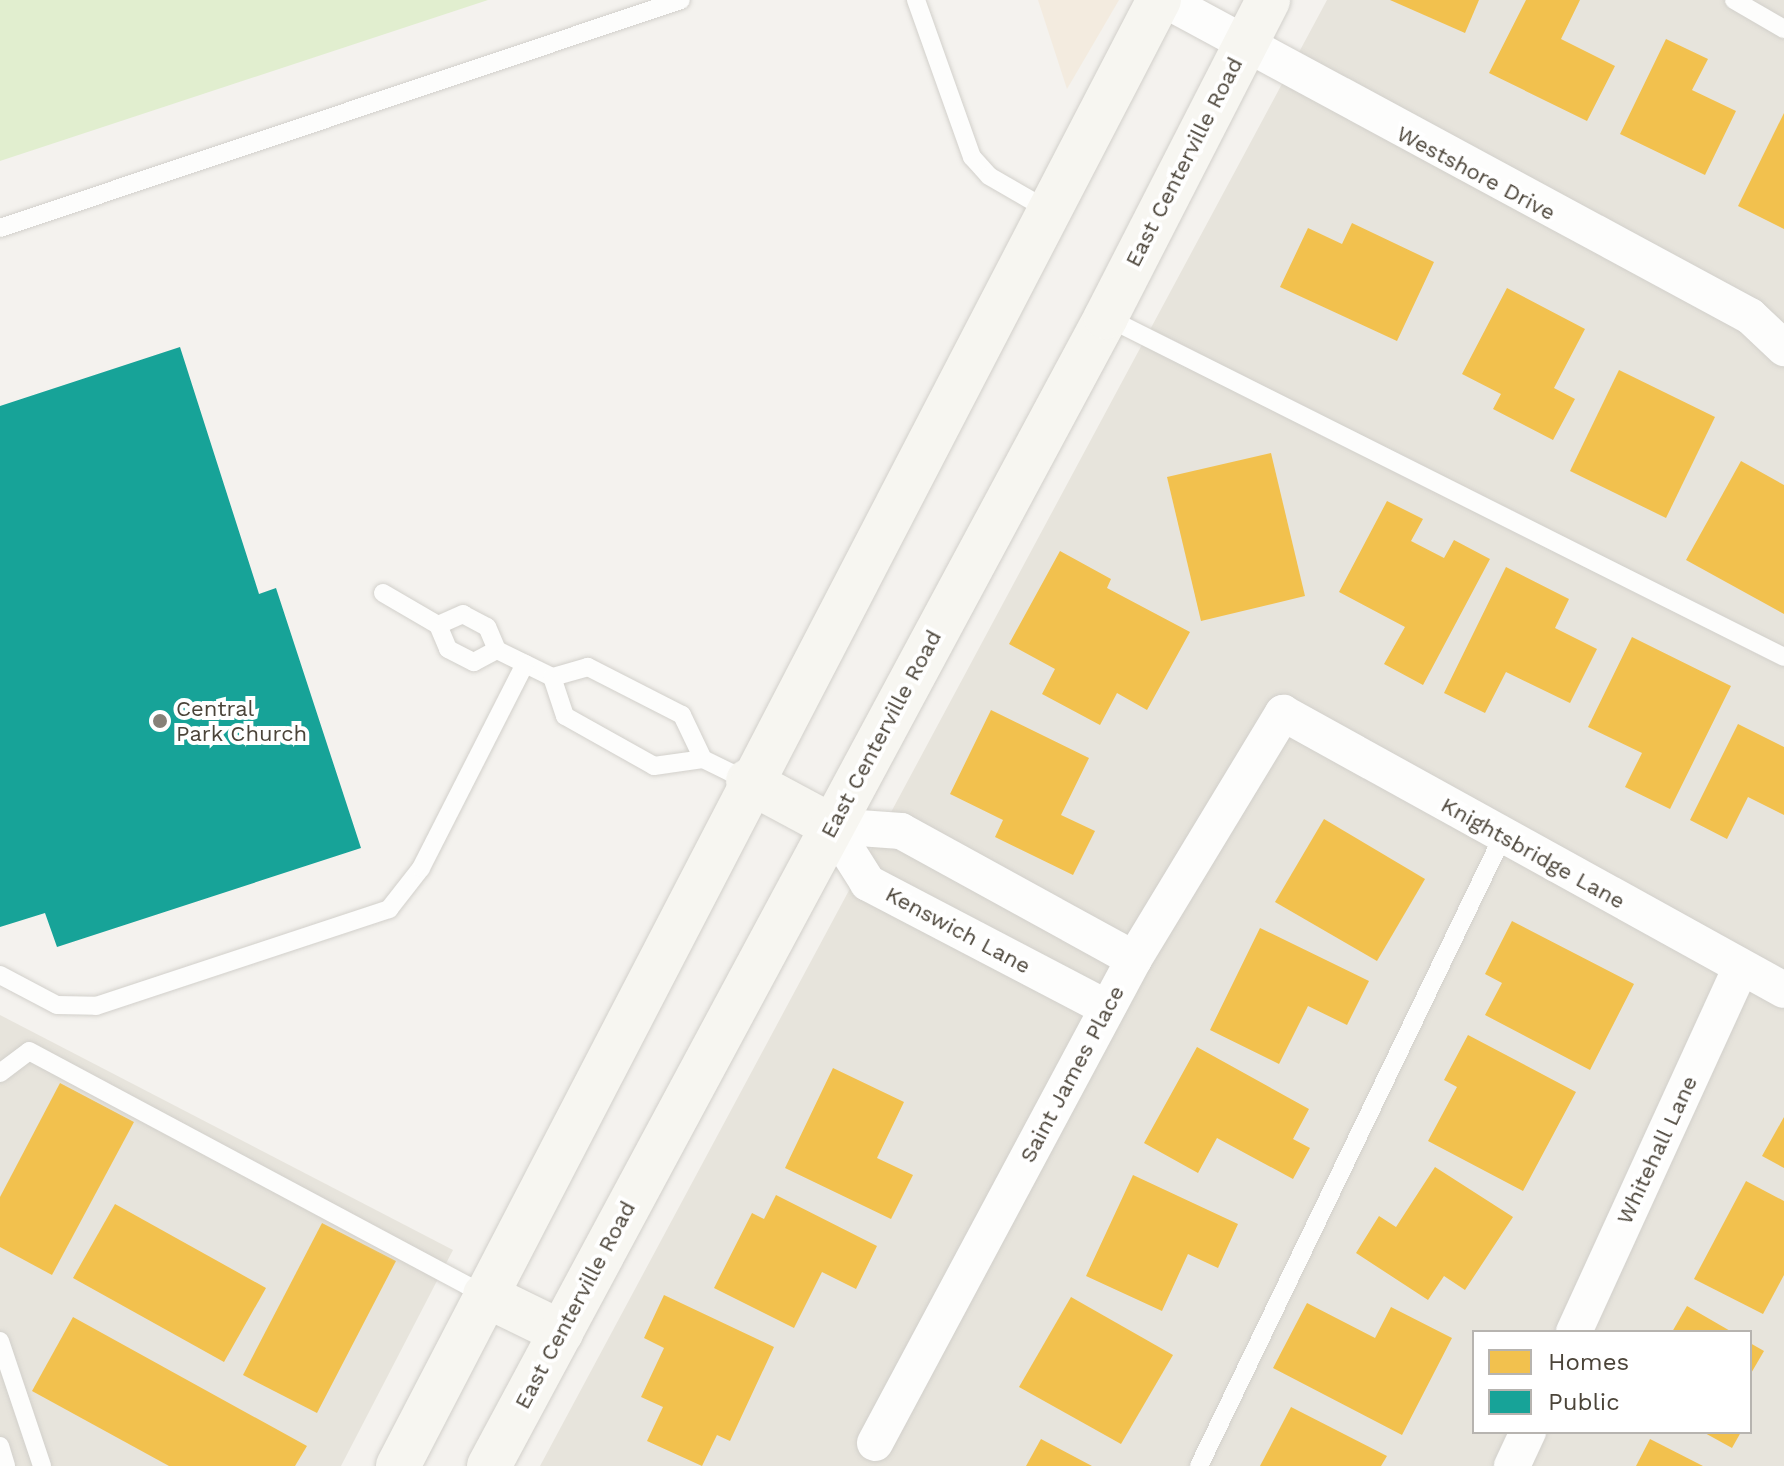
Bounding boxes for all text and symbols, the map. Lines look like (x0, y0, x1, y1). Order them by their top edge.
street label: East Centerville Road (1120, 53, 1248, 271)
street label: Westshore Drive (1392, 120, 1560, 226)
street label: East Centerville Road (815, 626, 947, 842)
place label: Central Park Church (176, 695, 308, 746)
marker: Central Park Church (151, 712, 169, 730)
street label: Knightsbridge Lane (1436, 791, 1630, 915)
street label: Kenswich Lane (881, 881, 1035, 979)
street label: Saint James Place (1014, 981, 1130, 1167)
street label: Whitehall Lane (1611, 1071, 1703, 1229)
street label: East Centerville Road (509, 1197, 641, 1413)
legend (1472, 1330, 1752, 1434)
text: Homes (1548, 1348, 1629, 1376)
text: Public (1548, 1388, 1620, 1416)

